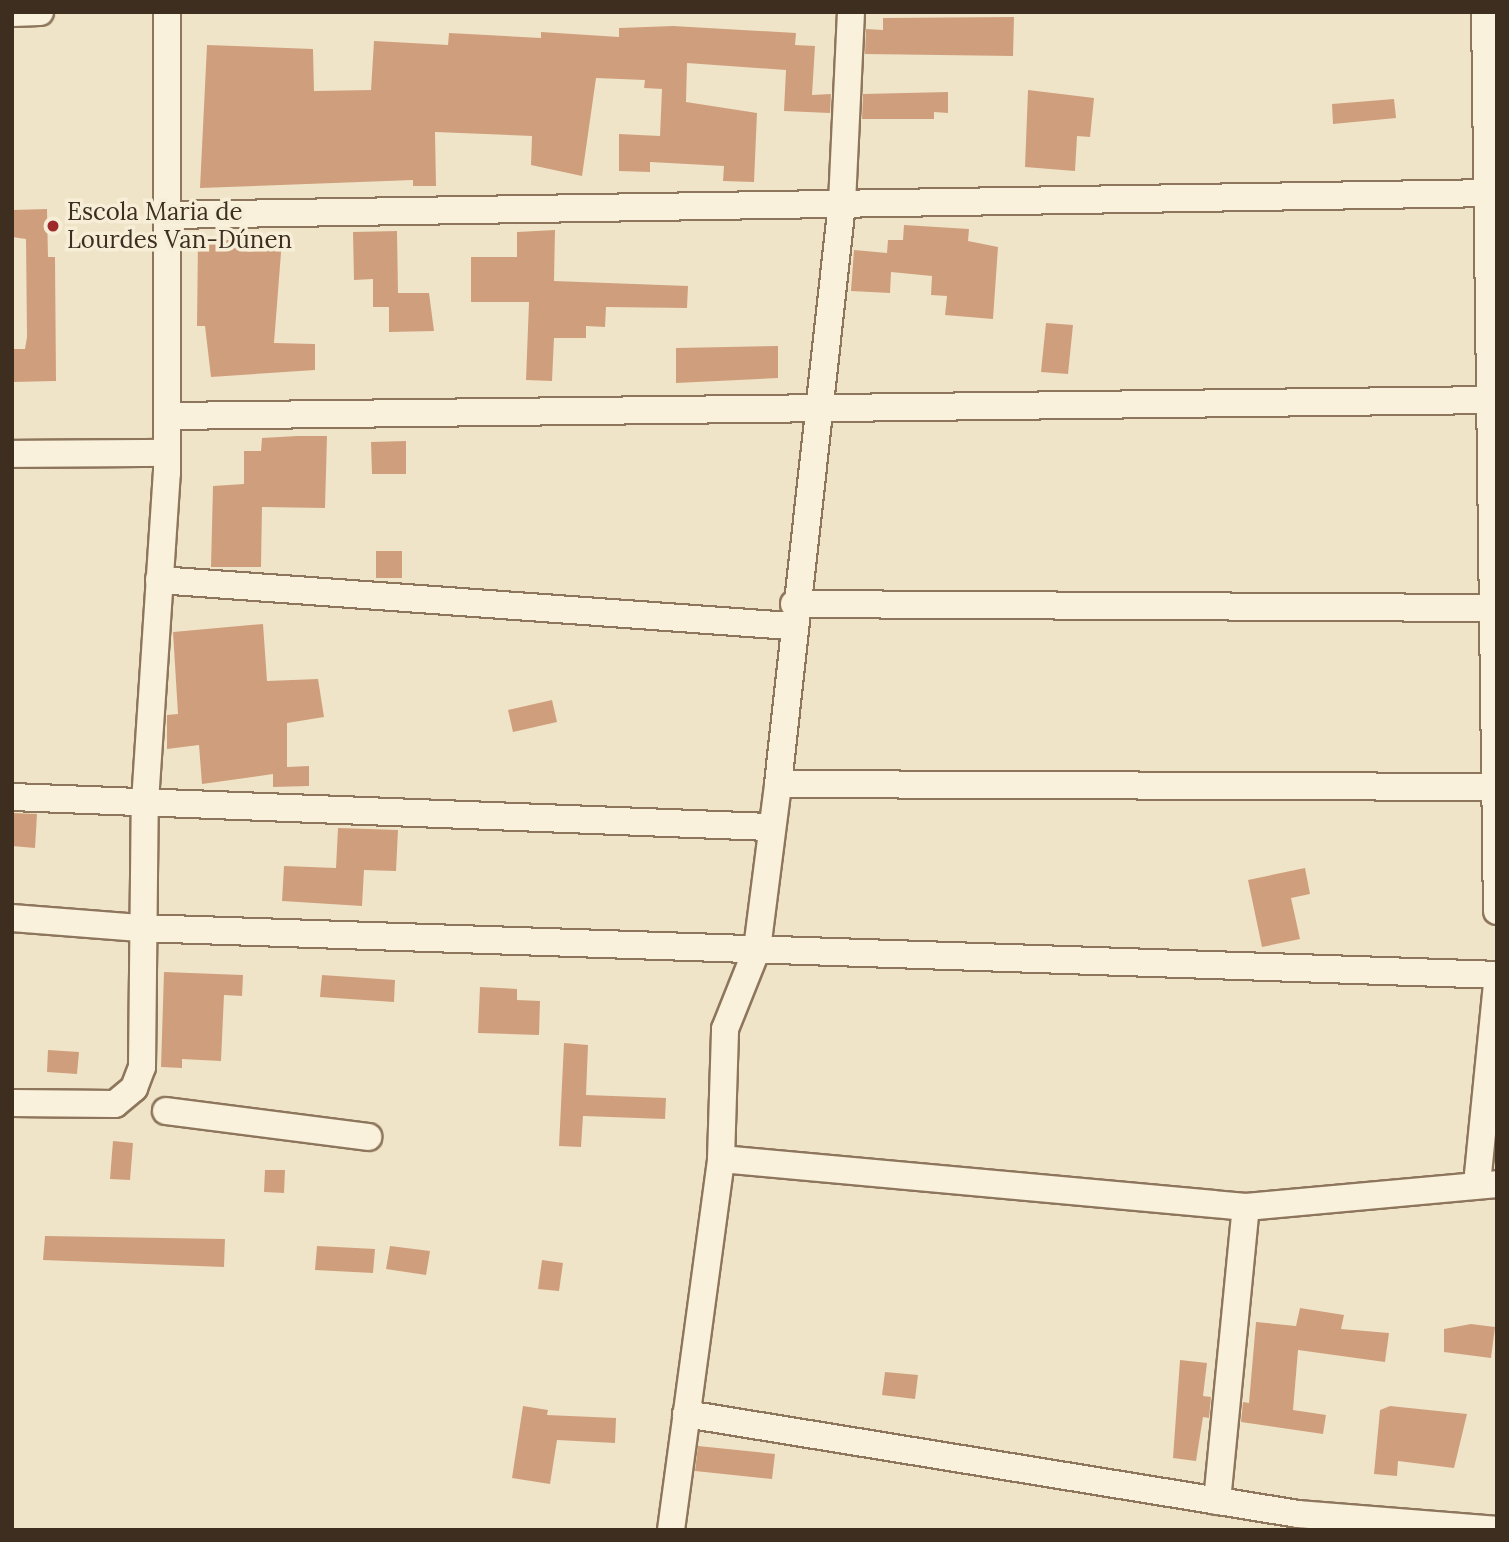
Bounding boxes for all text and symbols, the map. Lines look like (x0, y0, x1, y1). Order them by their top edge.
place label: Escola Maria de Lourdes Van-Dúnen (67, 198, 292, 254)
marker: Escola Maria de Lourdes Van-Dúnen (45, 218, 61, 234)

